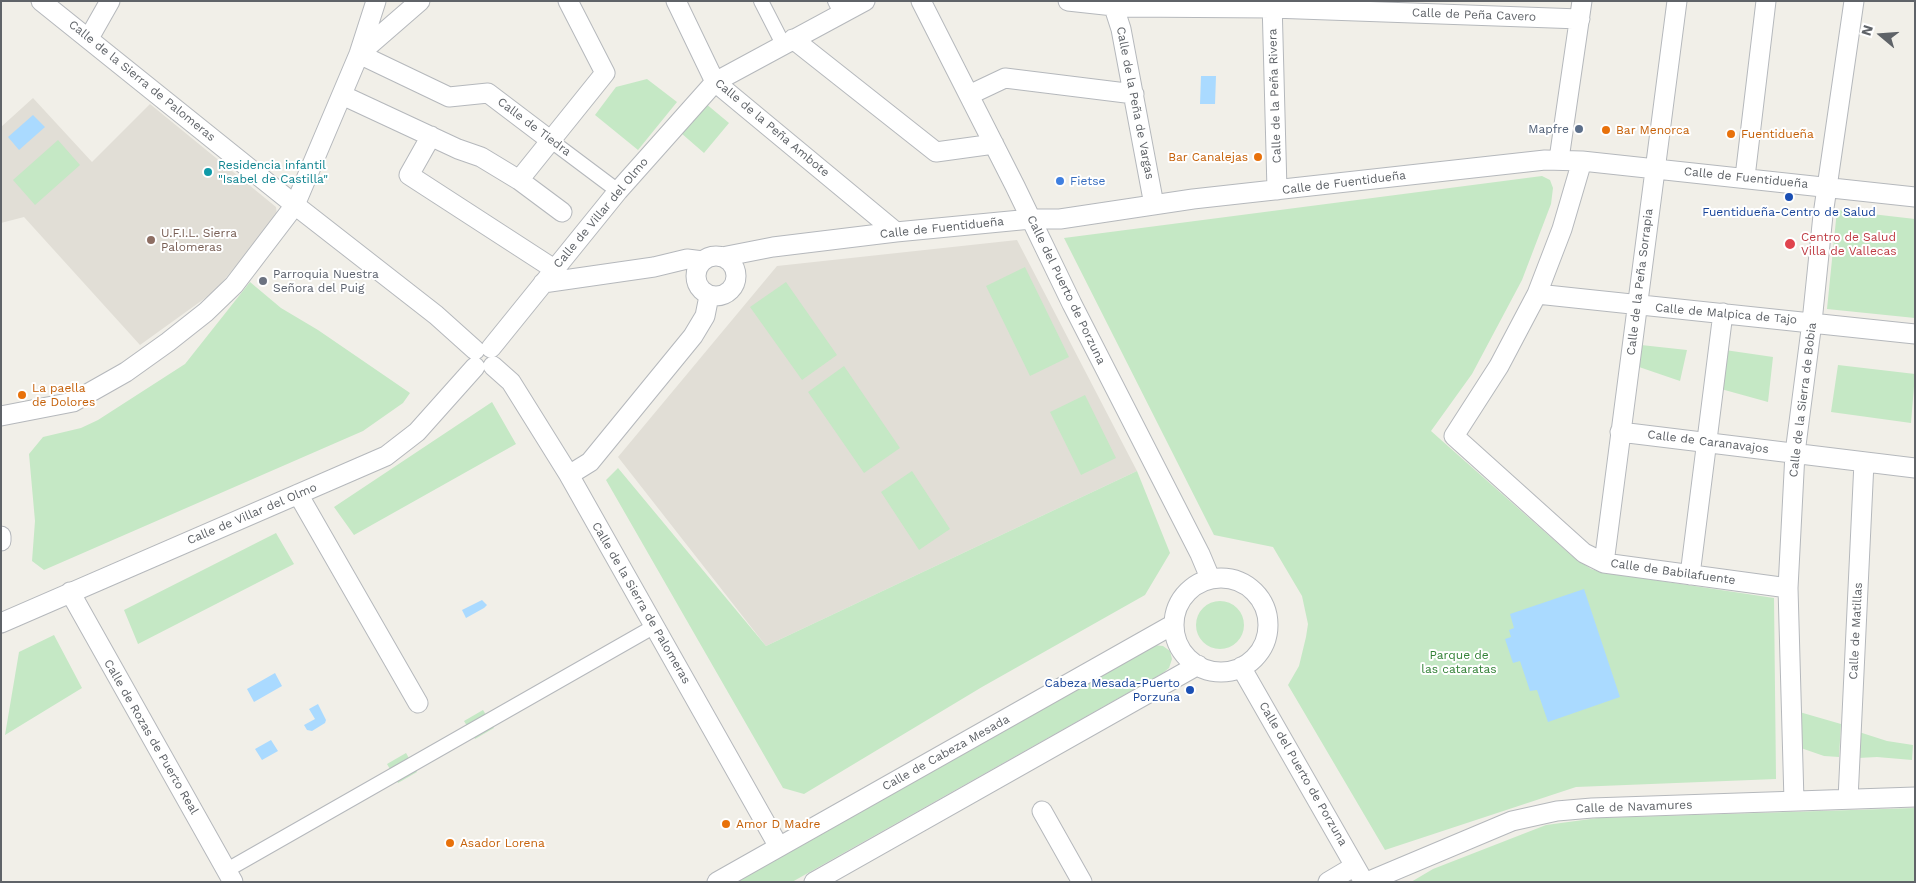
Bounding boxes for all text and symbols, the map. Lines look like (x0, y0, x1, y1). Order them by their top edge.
street label: Calle de Peña Cavero (1412, 6, 1536, 24)
north arrow (1856, 10, 1906, 60)
street label: Calle de la Sierra de Palomeras (66, 17, 218, 145)
text: N (1858, 23, 1876, 38)
street label: Calle de la Peña de Vargas (1113, 25, 1157, 181)
street label: Calle de la Peña Rivera (1265, 28, 1285, 164)
street label: Calle de la Peña Ambote (712, 76, 832, 180)
street label: Calle de Tiedra (494, 95, 574, 159)
place label: Mapfre (1528, 122, 1569, 136)
marker: Mapfre (1573, 123, 1585, 135)
place label: Bar Menorca (1616, 123, 1690, 137)
marker: Bar Menorca (1600, 124, 1612, 136)
place label: Fuentidueña (1741, 127, 1814, 141)
marker: Fuentidueña (1725, 128, 1737, 140)
place label: Bar Canalejas (1168, 150, 1248, 164)
marker: Bar Canalejas (1252, 151, 1264, 163)
street label: Calle de Villar del Olmo (551, 155, 651, 271)
place label: Residencia infantil "Isabel de Castilla" (218, 158, 328, 186)
street label: Calle de Fuentidueña (1683, 164, 1809, 192)
marker: Residencia infantil "Isabel de Castilla" (202, 166, 214, 178)
street label: Calle de Fuentidueña (1281, 168, 1407, 198)
place label: Fietse (1070, 174, 1106, 188)
marker: Fietse (1054, 175, 1066, 187)
marker: Fuentidueña-Centro de Salud (1783, 191, 1795, 203)
place label: Fuentidueña-Centro de Salud (1702, 205, 1876, 219)
street label: Calle de la Peña Sorrapia (1624, 208, 1656, 356)
street label: Calle del Puerto de Porzuna (1024, 213, 1108, 367)
street label: Calle de Fuentidueña (879, 214, 1005, 242)
place label: U.F.I.L. Sierra Palomeras (161, 226, 237, 254)
place label: Centro de Salud Villa de Vallecas (1801, 230, 1897, 258)
marker: U.F.I.L. Sierra Palomeras (145, 234, 157, 246)
marker: Centro de Salud Villa de Vallecas (1783, 237, 1797, 251)
place label: Parroquia Nuestra Señora del Puig (273, 267, 379, 295)
marker: Parroquia Nuestra Señora del Puig (257, 275, 269, 287)
street label: Calle de Malpica de Tajo (1654, 301, 1798, 327)
street label: Calle de la Sierra de Bobia (1786, 322, 1820, 478)
place label: La paella de Dolores (32, 381, 95, 409)
marker: La paella de Dolores (16, 389, 28, 401)
street label: Calle de Caranavajos (1647, 427, 1769, 457)
street label: Calle de Villar del Olmo (185, 480, 319, 548)
street label: Calle de la Sierra de Palomeras (589, 520, 693, 686)
street label: Calle de Babilafuente (1610, 556, 1736, 588)
street label: Calle de Matillas (1846, 582, 1866, 680)
park label: Parque de las cataratas (1421, 648, 1497, 676)
street label: Calle de Rozas de Puerto Real (101, 657, 201, 817)
place label: Cabeza Mesada-Puerto Porzuna (1044, 676, 1180, 704)
marker: Cabeza Mesada-Puerto Porzuna (1184, 684, 1196, 696)
street label: Calle del Puerto de Porzuna (1256, 699, 1350, 849)
street label: Calle de Cabeza Mesada (880, 712, 1012, 794)
street label: Calle de Navamures (1575, 798, 1693, 816)
place label: Amor D Madre (736, 817, 820, 831)
marker: Amor D Madre (720, 818, 732, 830)
place label: Asador Lorena (460, 836, 545, 850)
marker: Asador Lorena (444, 837, 456, 849)

